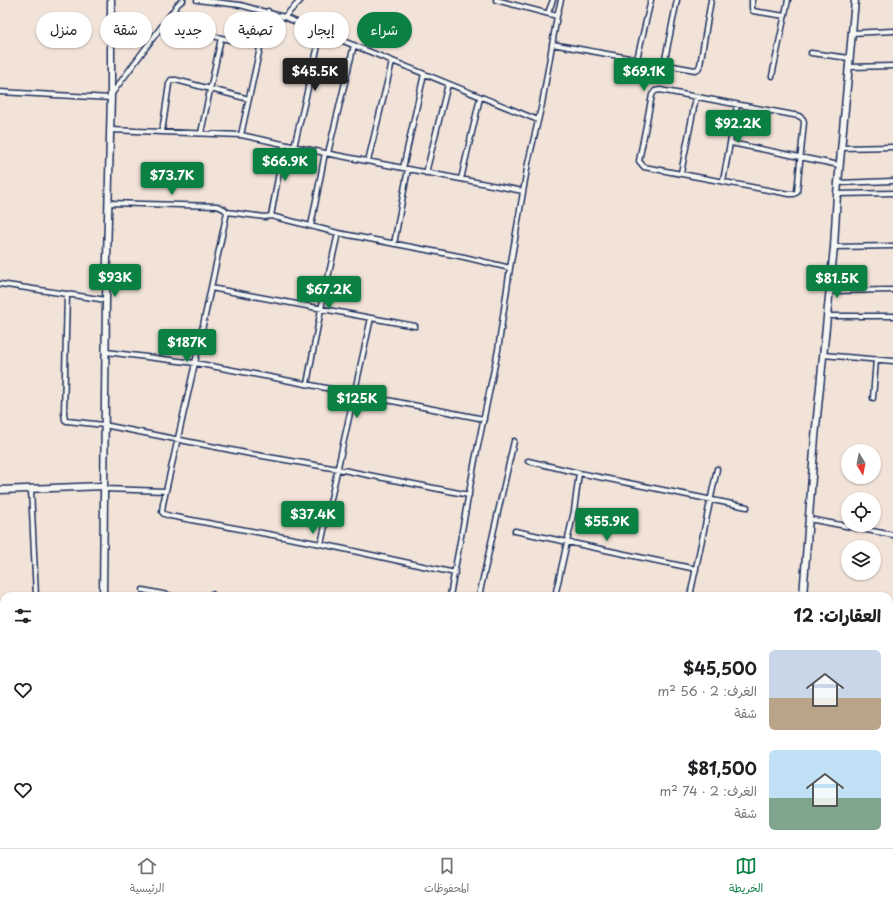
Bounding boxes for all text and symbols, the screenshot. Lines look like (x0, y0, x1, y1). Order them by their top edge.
chip: منزل (36, 12, 92, 48)
chip: شقة (100, 12, 152, 48)
chip: جديد (160, 12, 216, 48)
chip: تصفية (224, 12, 286, 48)
chip: إيجار (294, 12, 349, 48)
chip: شراء (357, 12, 412, 48)
pin: $45.5K (282, 58, 348, 92)
pin: $69.1K (611, 58, 677, 92)
text: $45.5K (292, 61, 338, 80)
text: $69.1K (623, 61, 665, 80)
pin: $92.2K (705, 110, 771, 144)
text: $92.2K (715, 113, 761, 132)
pin: $66.9K (252, 148, 318, 182)
text: $66.9K (262, 151, 308, 170)
pin: $73.7K (139, 162, 205, 196)
text: $73.7K (150, 165, 194, 184)
pin: $93K (91, 264, 139, 298)
pin: $81.5K (804, 265, 870, 299)
text: $93K (98, 267, 132, 286)
text: $81.5K (815, 268, 859, 287)
pin: $67.2K (296, 276, 362, 310)
text: $67.2K (306, 279, 352, 298)
pin: $187K (159, 329, 215, 363)
text: $187K (167, 332, 207, 351)
pin: $125K (329, 385, 385, 419)
text: $125K (337, 388, 377, 407)
north arrow (841, 444, 881, 484)
map controls (841, 444, 881, 580)
button: locate (841, 492, 881, 532)
pin: $37.4K (280, 501, 346, 535)
text: $37.4K (290, 504, 336, 523)
pin: $55.9K (574, 508, 640, 542)
text: $55.9K (584, 511, 630, 530)
button: layers (841, 540, 881, 580)
text: العقارات: 12 (794, 602, 881, 628)
icon: filters (12, 605, 34, 627)
text: $45,500 (683, 655, 757, 681)
icon: home (801, 666, 849, 714)
icon: heart (12, 679, 34, 701)
text: الغرف: 2 · 56 m² (658, 681, 757, 700)
text: شقة (734, 703, 757, 722)
text: $81,500 (687, 755, 757, 781)
icon: home (801, 766, 849, 814)
icon: heart (12, 779, 34, 801)
text: الغرف: 2 · 74 m² (660, 781, 757, 800)
text: شقة (734, 803, 757, 822)
tab: الرئيسية (130, 855, 164, 898)
tab: المحفوظات (424, 855, 469, 898)
tab: الخريطة (729, 855, 763, 898)

